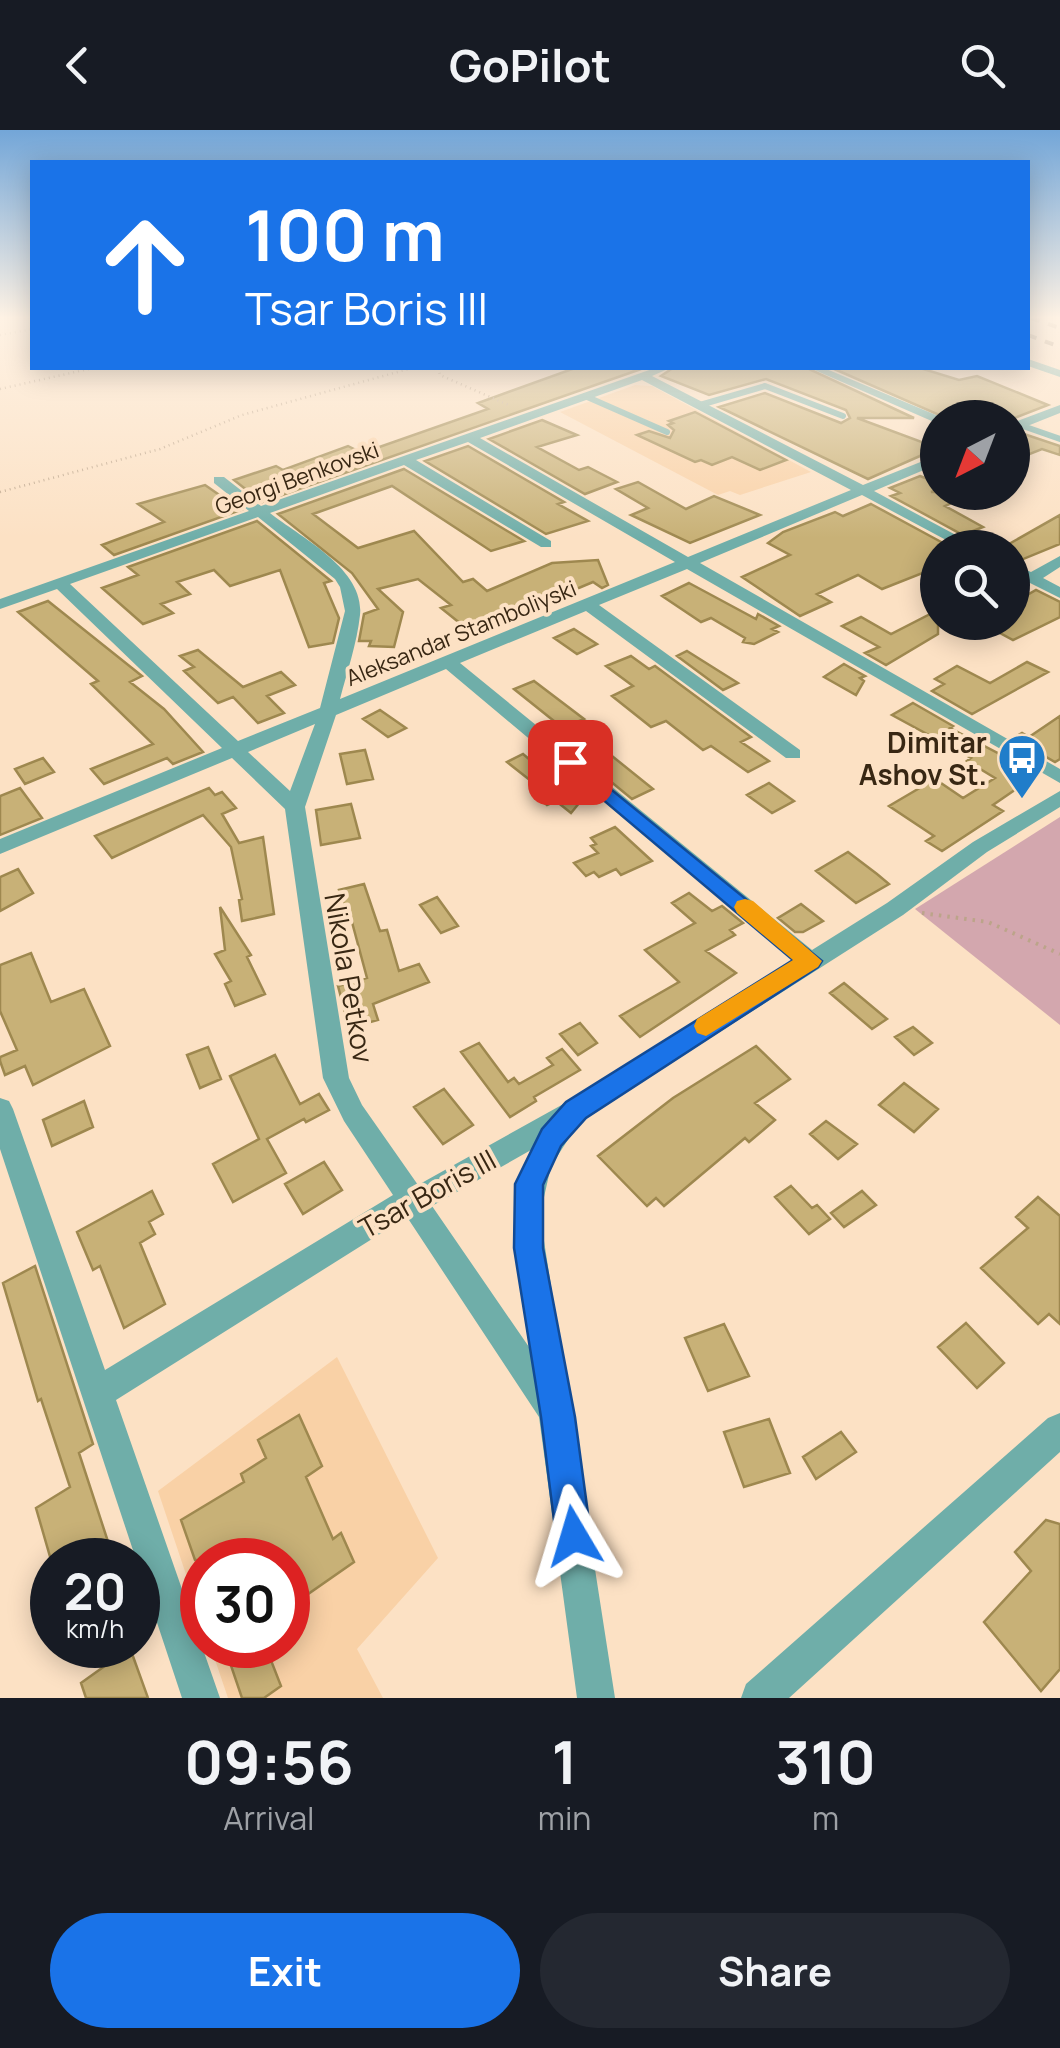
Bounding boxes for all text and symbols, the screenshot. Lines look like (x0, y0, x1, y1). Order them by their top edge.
text: GoPilot (449, 34, 611, 96)
icon: back (50, 38, 105, 93)
icon: search (955, 38, 1010, 93)
text: 100 m (245, 186, 445, 282)
icon: ahead (80, 200, 210, 330)
text: Tsar Boris III (245, 277, 488, 339)
north arrow (920, 400, 1030, 510)
map controls (920, 400, 1030, 640)
street label: Georgi Benkovski (211, 434, 383, 522)
button: search (920, 530, 1030, 640)
street label: Aleksandar Stamboliyski (341, 573, 581, 693)
pin (528, 720, 613, 805)
place label: Dimitar Ashov St. (859, 723, 987, 793)
bus stop icon: Dimitar Ashov St. (996, 732, 1048, 800)
icon: arrive (543, 735, 598, 790)
street label: Nikola Petkov (316, 890, 384, 1066)
street label: Tsar Boris III (352, 1140, 502, 1246)
position arrow (522, 1484, 626, 1588)
speed limit sign: 30 (180, 1538, 310, 1668)
text: 20 (64, 1557, 126, 1625)
text: km/h (66, 1611, 124, 1646)
text: 09:56 (184, 1720, 354, 1802)
text: 1 (551, 1720, 578, 1802)
text: 310 (775, 1720, 876, 1802)
text: Arrival (223, 1796, 315, 1840)
text: min (538, 1796, 591, 1840)
text: m (812, 1796, 839, 1840)
button: Exit (50, 1913, 520, 2028)
button: Share (540, 1913, 1010, 2028)

